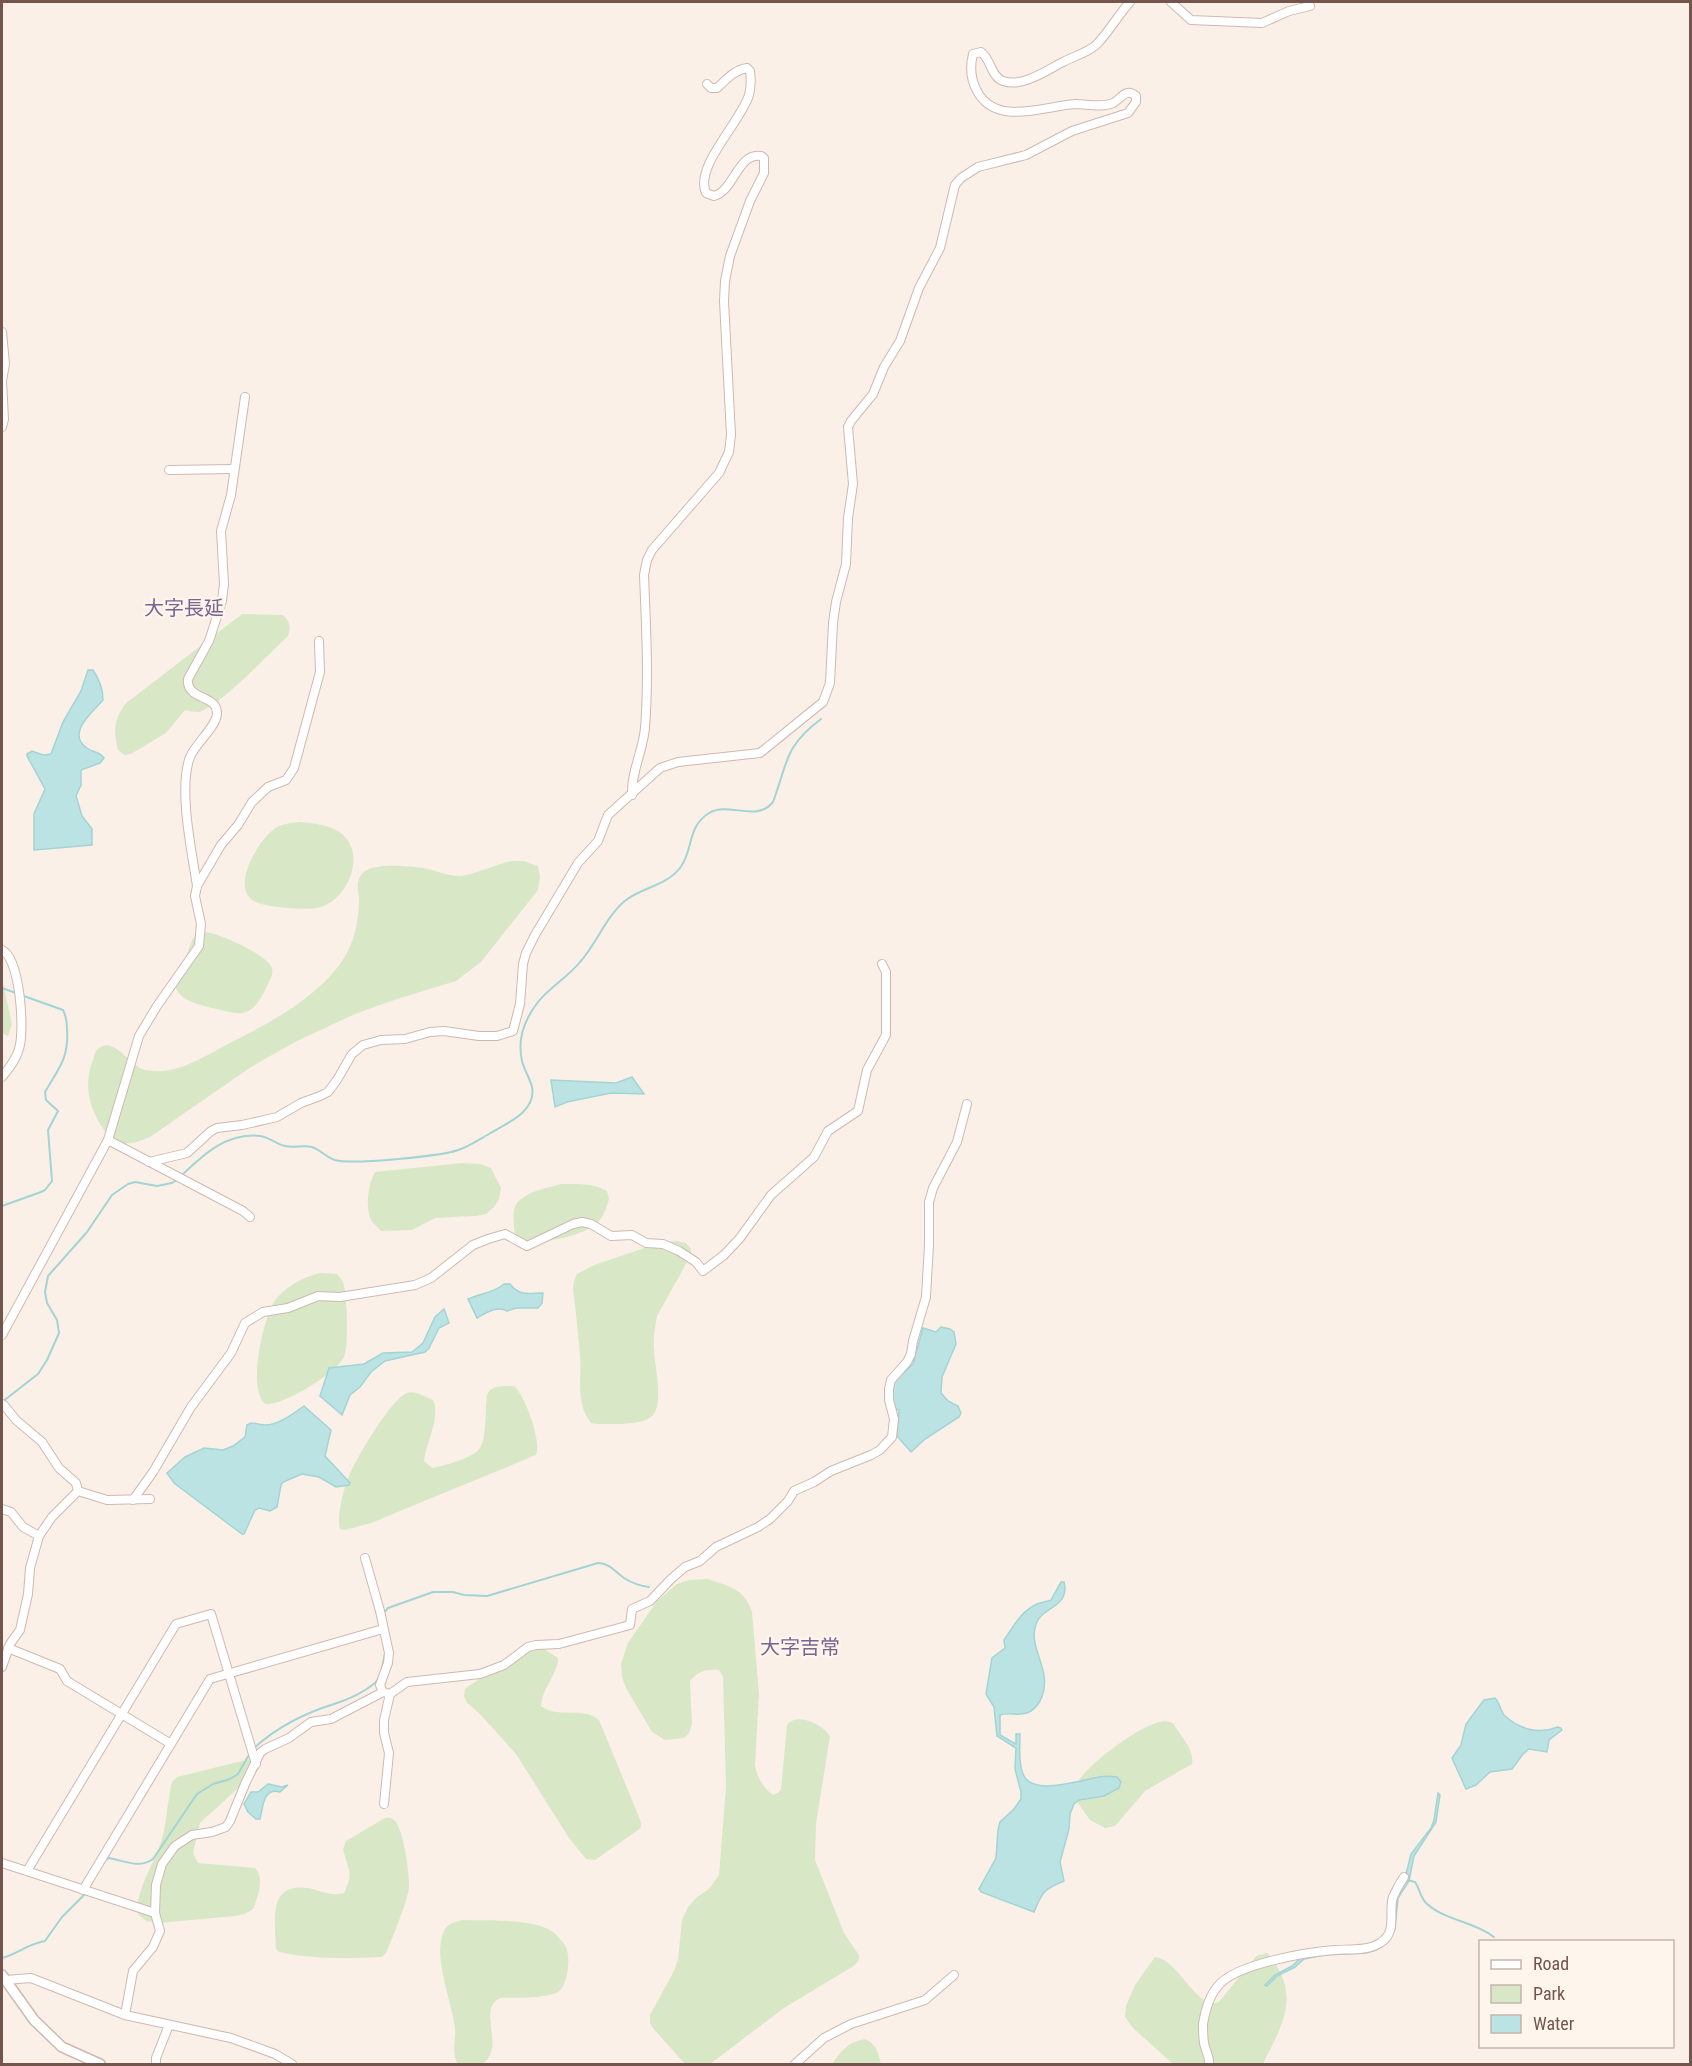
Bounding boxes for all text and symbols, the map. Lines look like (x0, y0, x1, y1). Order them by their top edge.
district label: 大字長延 (144, 596, 224, 620)
district label: 大字吉常 (760, 1635, 840, 1659)
legend (1479, 1940, 1674, 2048)
text: Road (1533, 1953, 1569, 1974)
text: Park (1533, 1983, 1565, 2004)
text: Water (1533, 2013, 1575, 2034)

